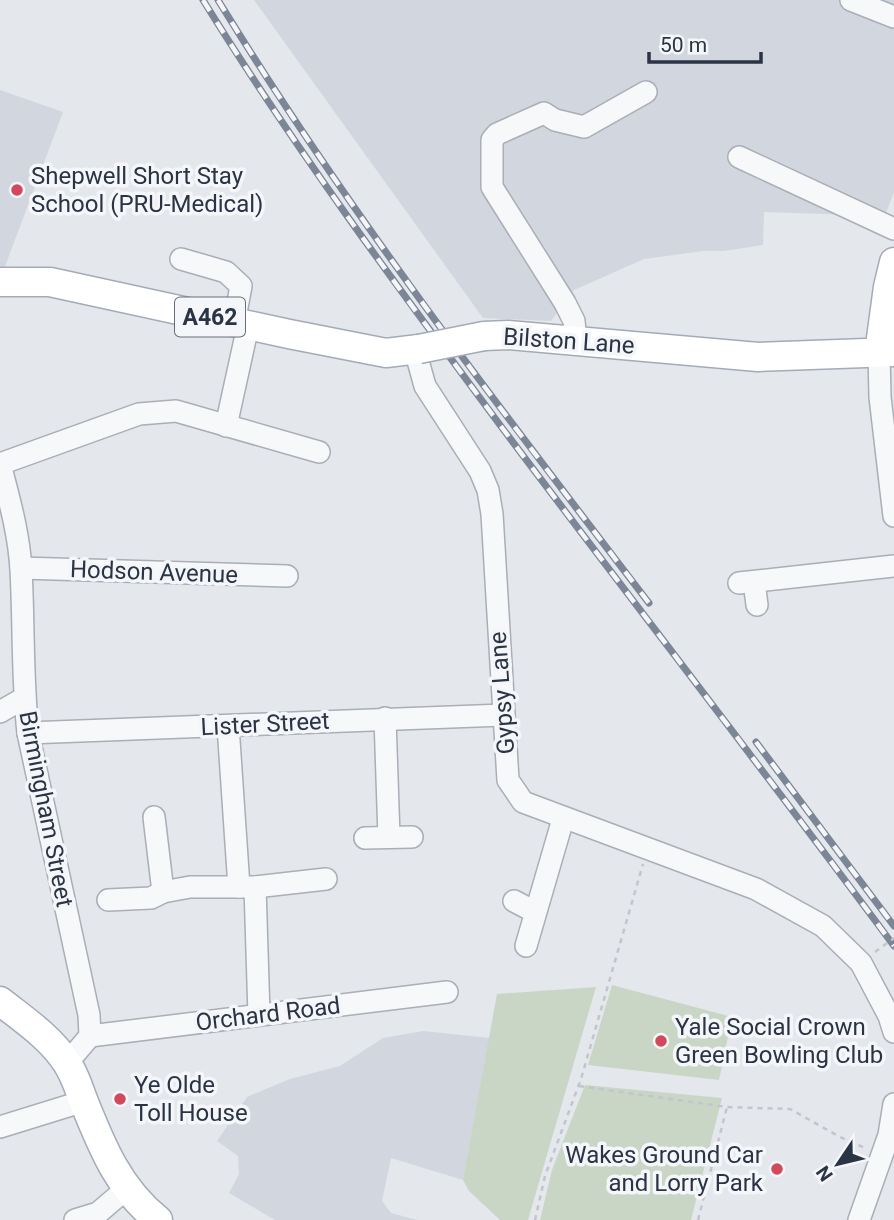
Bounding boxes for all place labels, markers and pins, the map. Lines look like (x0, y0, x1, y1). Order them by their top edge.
place label: Shepwell Short Stay School (PRU-Medical) (31, 162, 263, 218)
marker: Shepwell Short Stay School (PRU-Medical) (9, 182, 25, 198)
place label: Yale Social Crown Green Bowling Club (675, 1013, 883, 1069)
marker: Yale Social Crown Green Bowling Club (653, 1033, 669, 1049)
place label: Ye Olde Toll House (134, 1071, 248, 1127)
marker: Ye Olde Toll House (112, 1091, 128, 1107)
place label: Wakes Ground Car and Lorry Park (565, 1141, 764, 1197)
marker: Wakes Ground Car and Lorry Park (769, 1161, 785, 1177)

